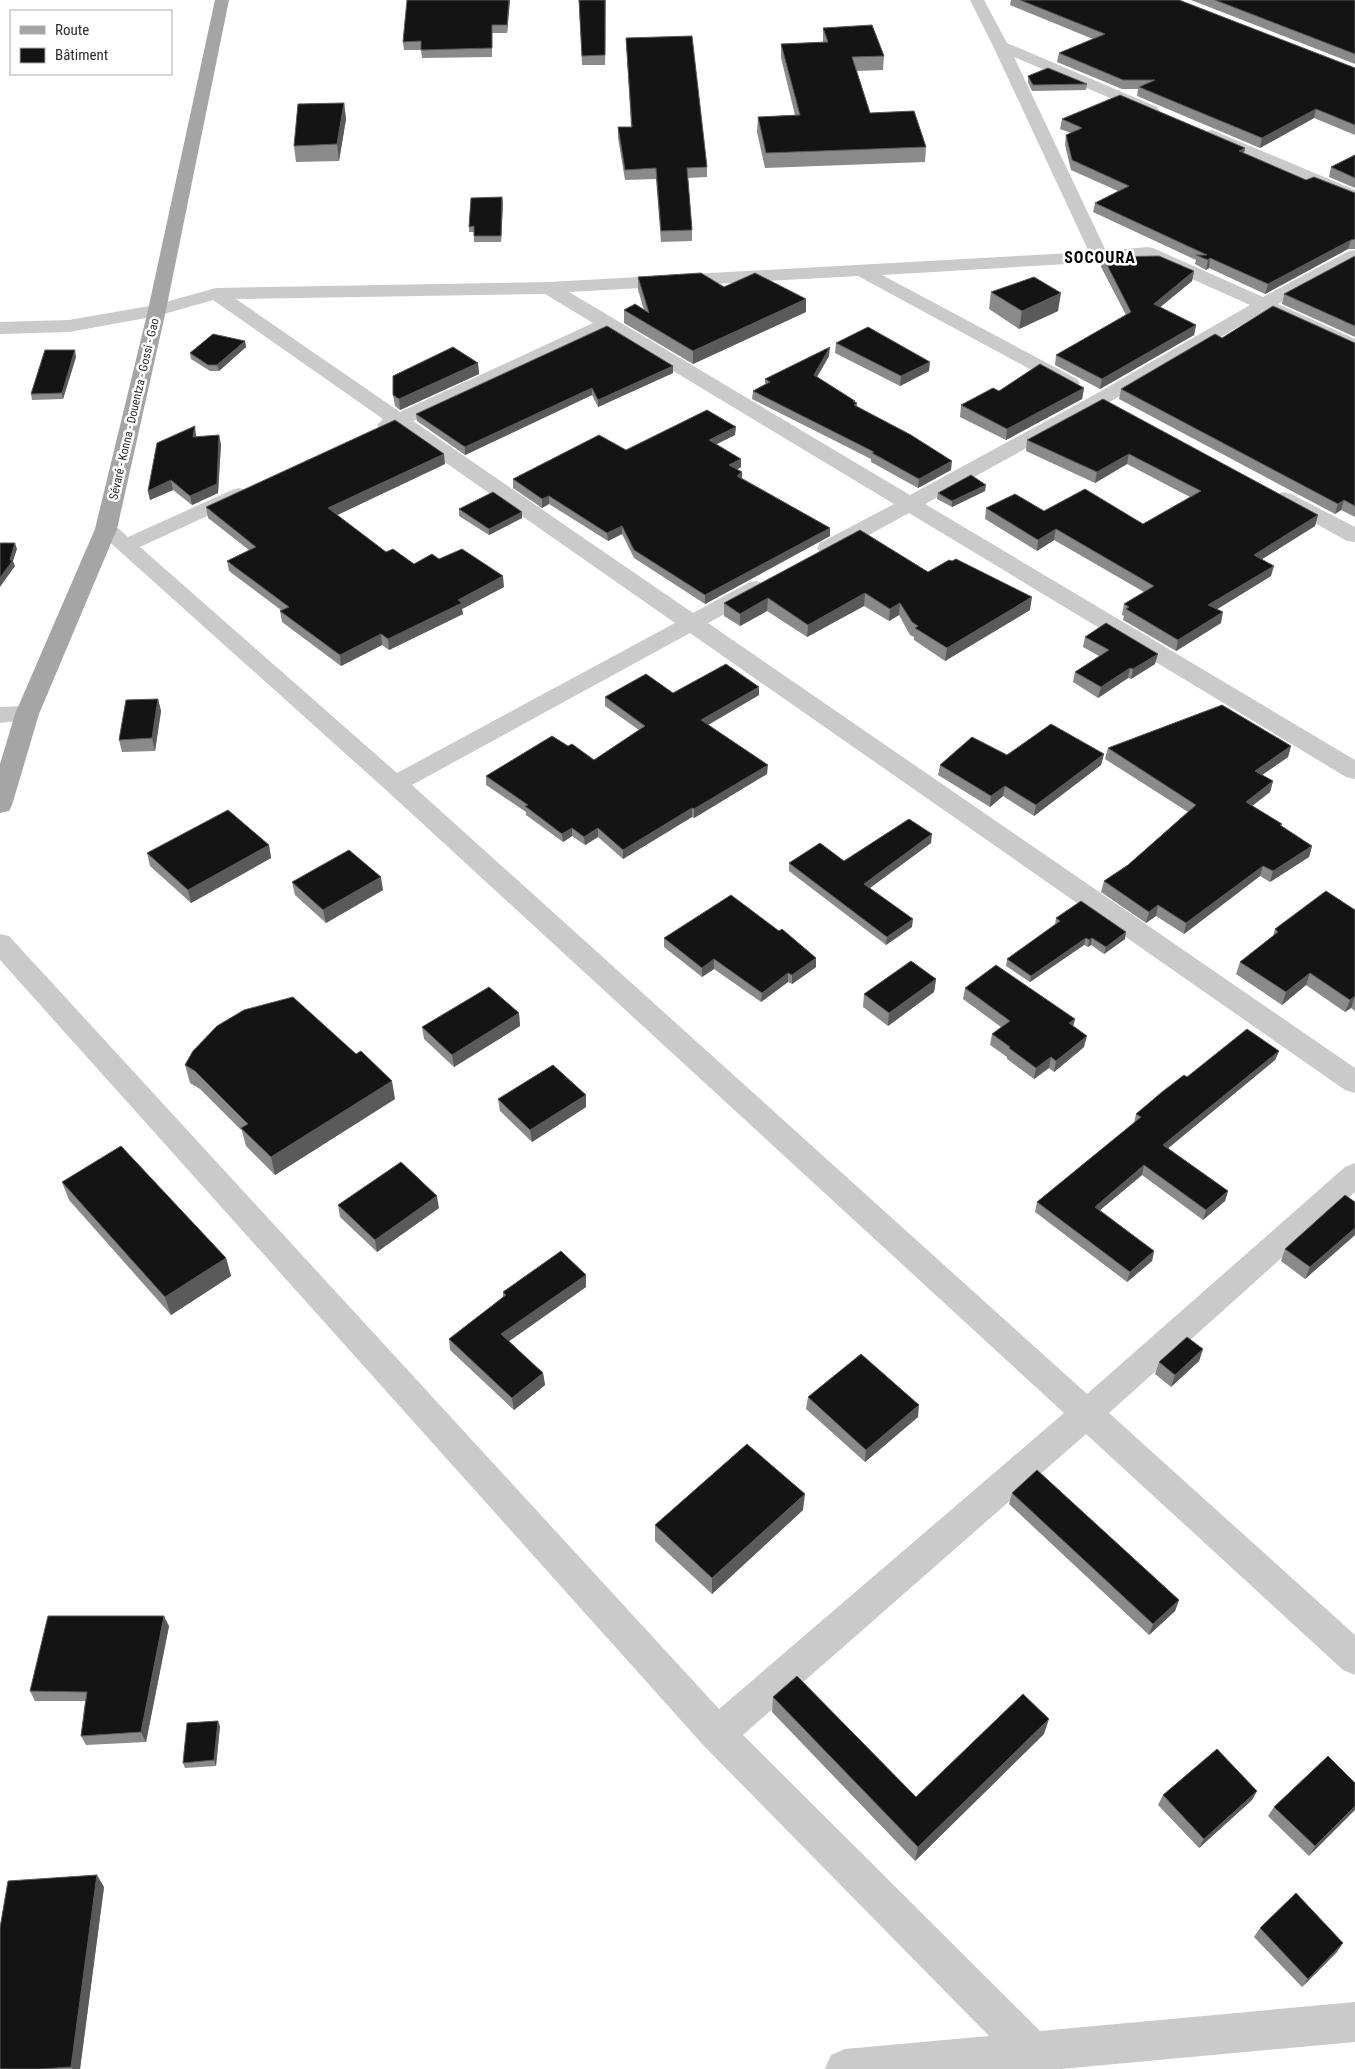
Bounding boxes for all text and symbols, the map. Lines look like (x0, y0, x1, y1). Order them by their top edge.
legend (10, 10, 172, 75)
text: Route (55, 21, 89, 39)
text: Bâtiment (55, 46, 108, 64)
district label: SOCOURA (1064, 248, 1136, 267)
street label: Sévaré - Konna - Douentza - Gossi - Gao (106, 317, 162, 501)

